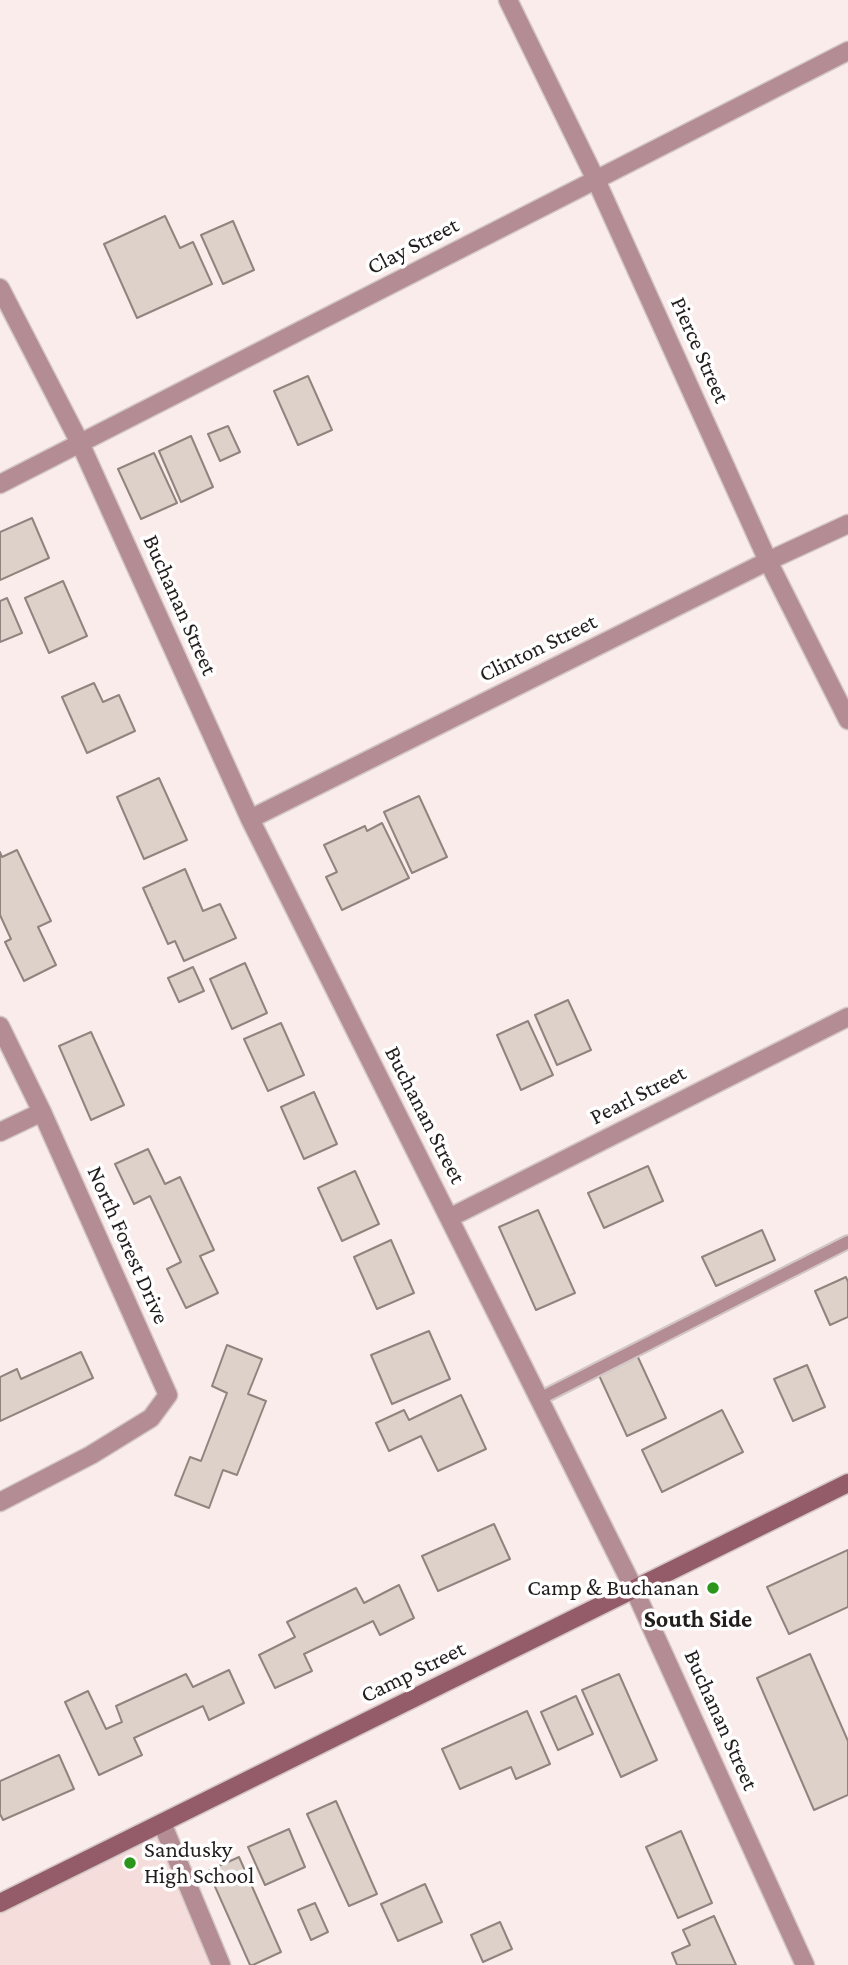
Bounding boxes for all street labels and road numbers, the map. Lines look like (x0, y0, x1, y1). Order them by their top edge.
street label: Clay Street (363, 211, 463, 281)
street label: Pierce Street (664, 293, 736, 407)
street label: Buchanan Street (137, 531, 223, 679)
street label: Clinton Street (475, 608, 601, 688)
street label: Buchanan Street (378, 1042, 472, 1188)
street label: Pearl Street (585, 1059, 691, 1131)
street label: North Forest Drive (81, 1162, 175, 1328)
street label: Camp Street (356, 1635, 470, 1709)
street label: Buchanan Street (678, 1646, 764, 1794)

